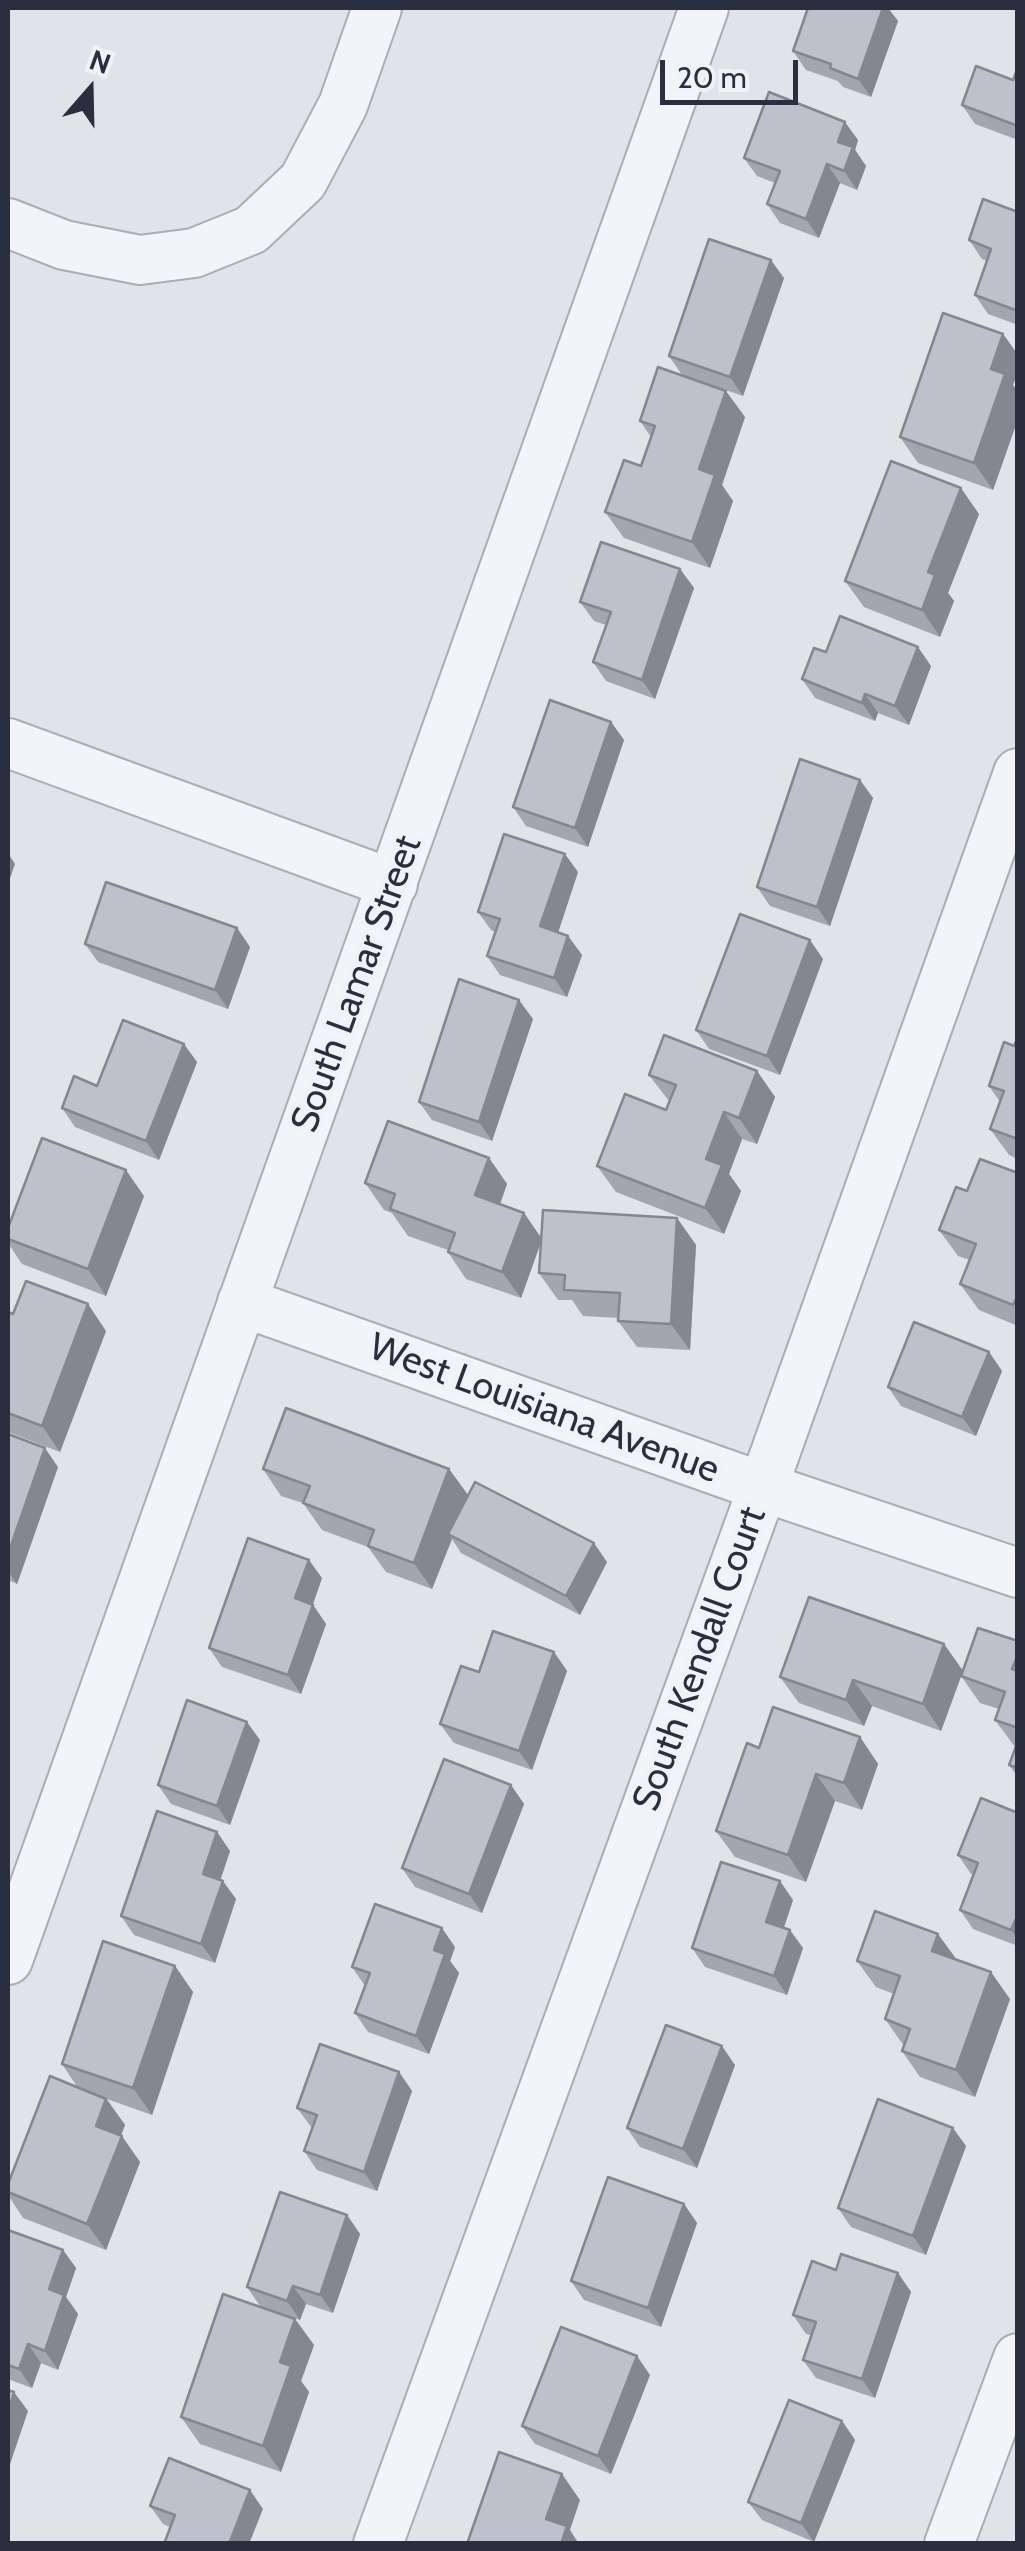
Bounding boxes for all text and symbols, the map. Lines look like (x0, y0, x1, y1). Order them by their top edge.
north arrow (40, 40, 140, 140)
scale bar (665, 40, 802, 102)
text: N (85, 42, 115, 81)
text: 20 m (677, 59, 747, 96)
street label: South Lamar Street (282, 830, 432, 1138)
street label: West Louisiana Avenue (363, 1324, 725, 1494)
street label: South Kendall Court (624, 1501, 776, 1817)

